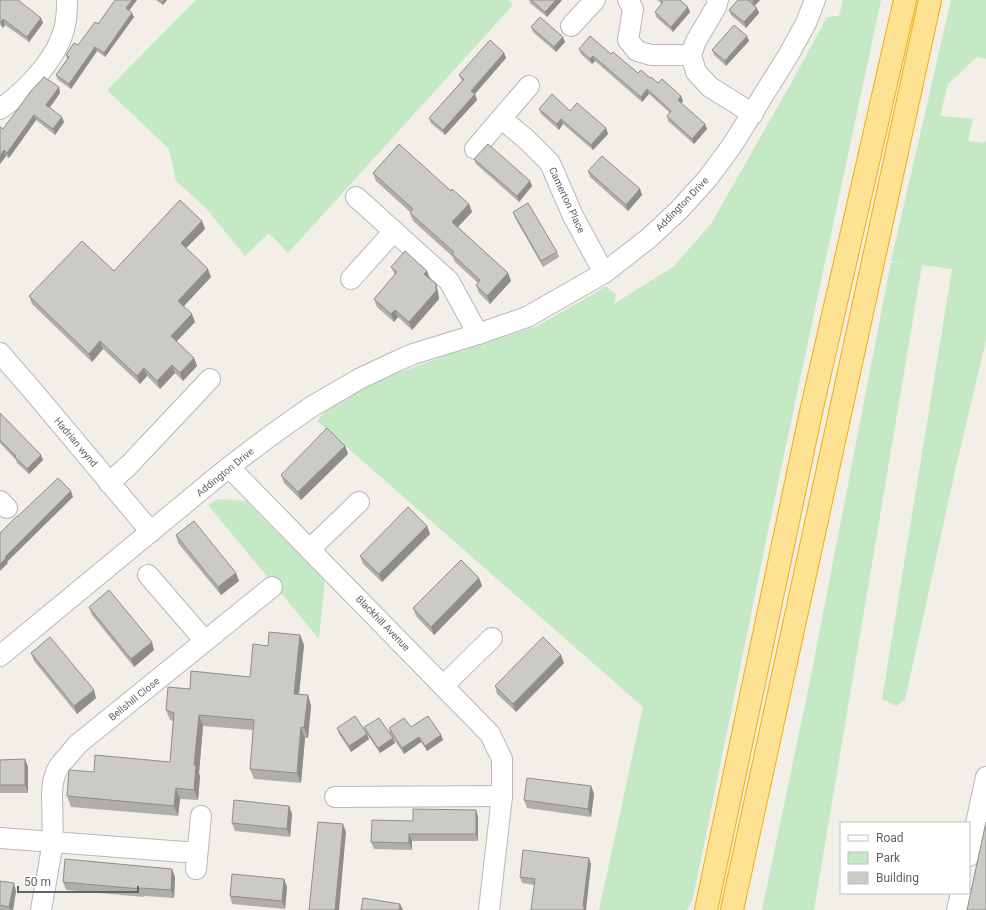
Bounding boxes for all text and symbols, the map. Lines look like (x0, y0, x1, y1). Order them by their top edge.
street label: Camerton Place (547, 165, 587, 235)
street label: Addington Drive (653, 175, 711, 233)
street label: Hadrian wynd (52, 415, 100, 469)
street label: Addington Drive (194, 445, 256, 499)
street label: Blackhill Avenue (354, 593, 412, 653)
street label: Bellshill Close (106, 675, 162, 723)
legend (840, 822, 970, 894)
text: Road (876, 831, 904, 845)
text: Park (876, 851, 901, 865)
scale bar (18, 868, 138, 894)
text: Building (876, 871, 919, 885)
text: 50 m (24, 875, 51, 889)

